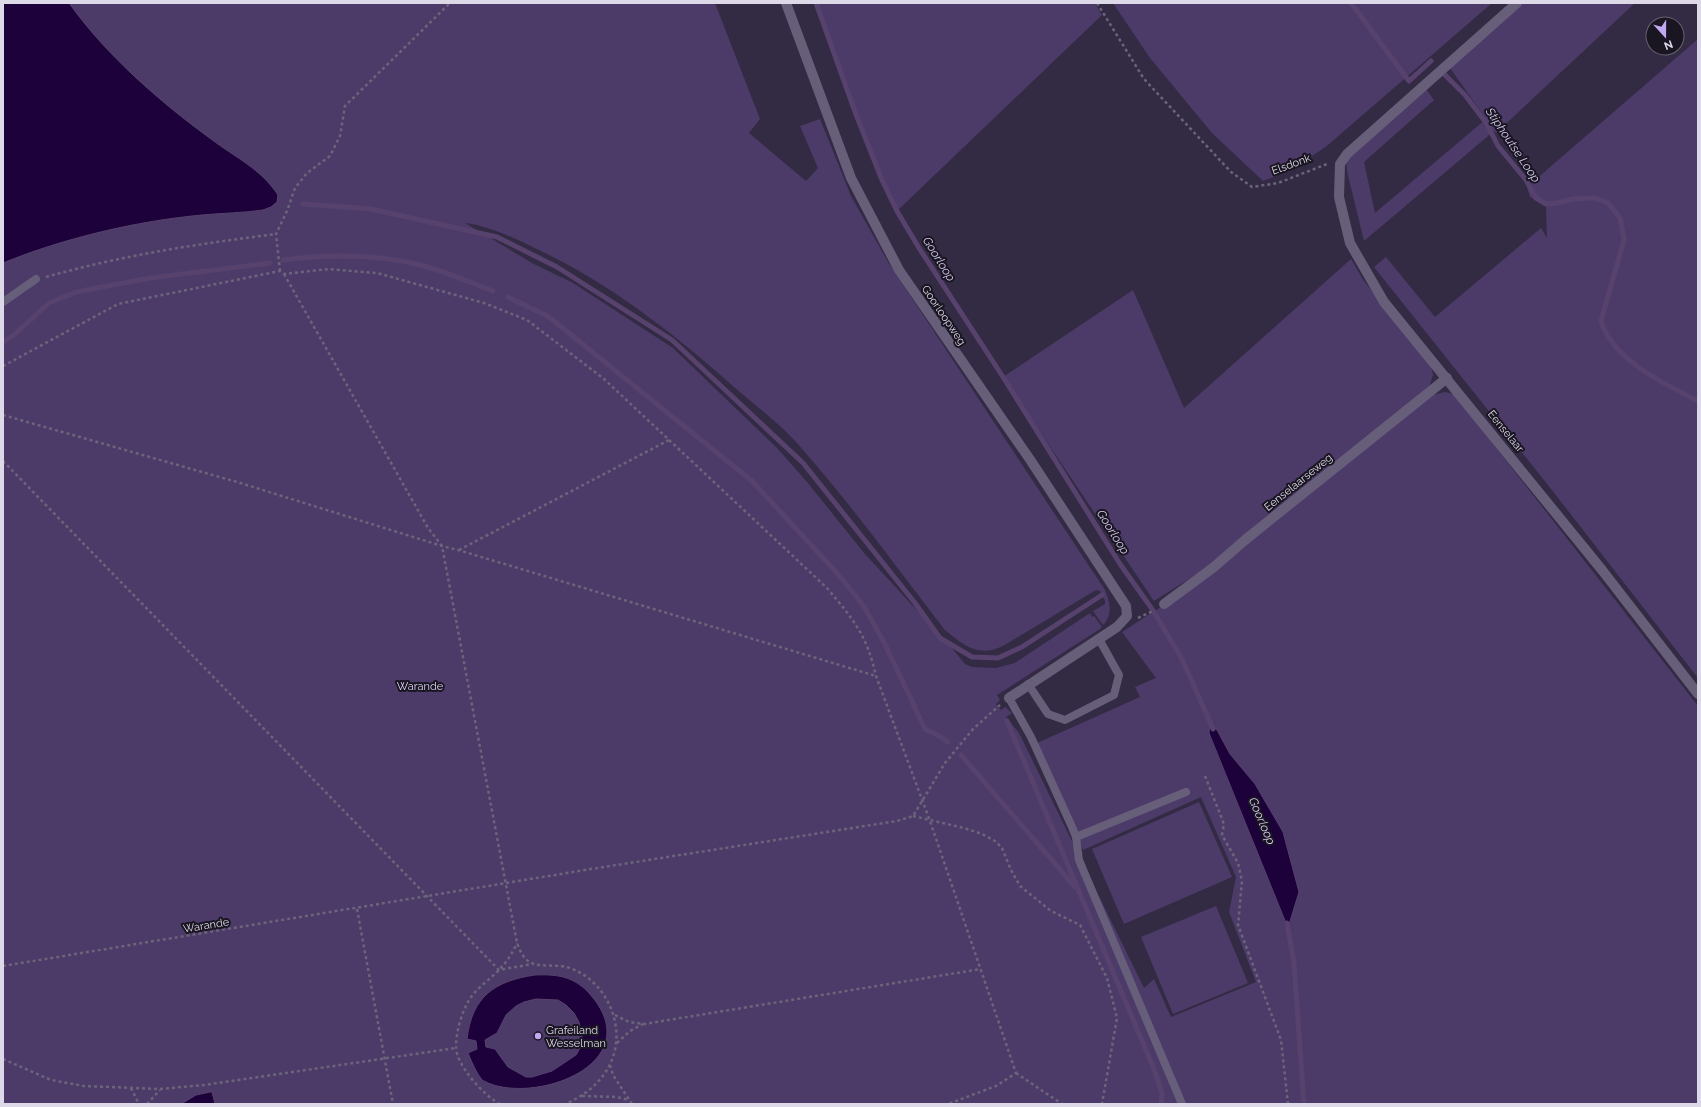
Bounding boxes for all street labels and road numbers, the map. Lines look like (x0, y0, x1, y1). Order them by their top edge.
street label: Elsdonk (1270, 151, 1313, 178)
street label: Goorloopweg (919, 283, 968, 348)
street label: Eenselaar (1485, 408, 1526, 455)
street label: Eenselaarseweg (1262, 451, 1335, 514)
street label: Warande (182, 915, 231, 936)

